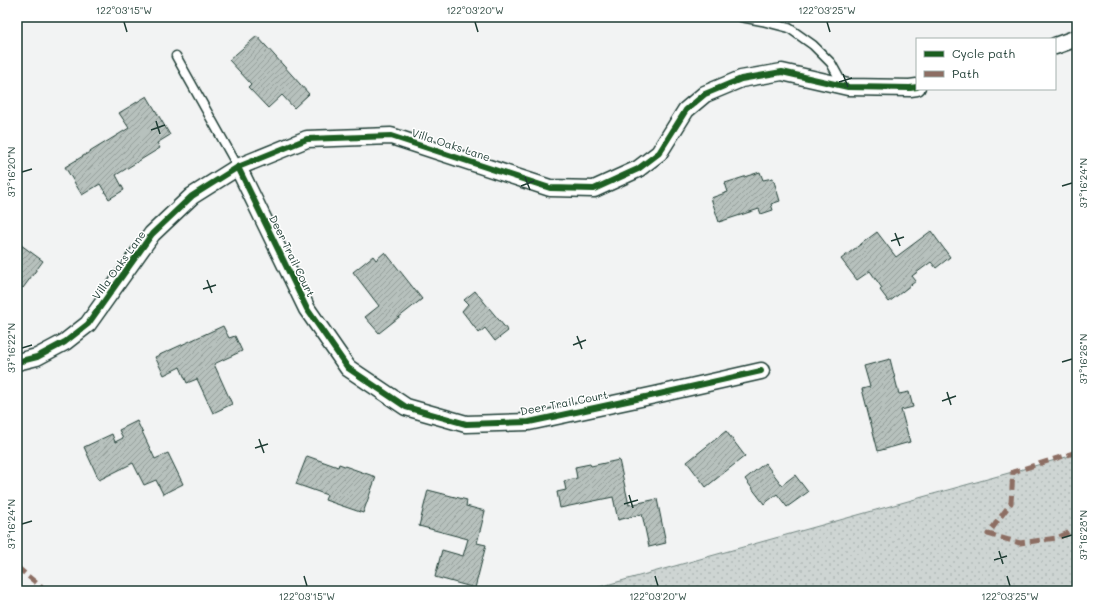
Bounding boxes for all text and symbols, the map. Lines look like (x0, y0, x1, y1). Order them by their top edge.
text: 122°03'15"W (96, 3, 152, 17)
text: 122°03'20"W (446, 3, 504, 17)
text: 122°03'25"W (798, 3, 856, 17)
legend (916, 38, 1056, 90)
text: Cycle path (952, 45, 1015, 61)
text: Path (952, 65, 979, 81)
street label: Villa Oaks Lane (410, 125, 493, 164)
text: 37°16'20"N (4, 147, 18, 197)
text: 37°16'24"N (1076, 158, 1090, 208)
street label: Deer Trail Court (266, 212, 319, 299)
street label: Villa Oaks Lane (88, 227, 149, 302)
text: 37°16'22"N (4, 323, 18, 373)
text: 37°16'26"N (1076, 334, 1090, 384)
street label: Deer Trail Court (519, 387, 609, 418)
text: 37°16'24"N (4, 499, 18, 549)
text: 37°16'28"N (1076, 510, 1090, 560)
text: 122°03'15"W (279, 589, 335, 603)
text: 122°03'20"W (629, 589, 687, 603)
text: 122°03'25"W (981, 589, 1039, 603)

